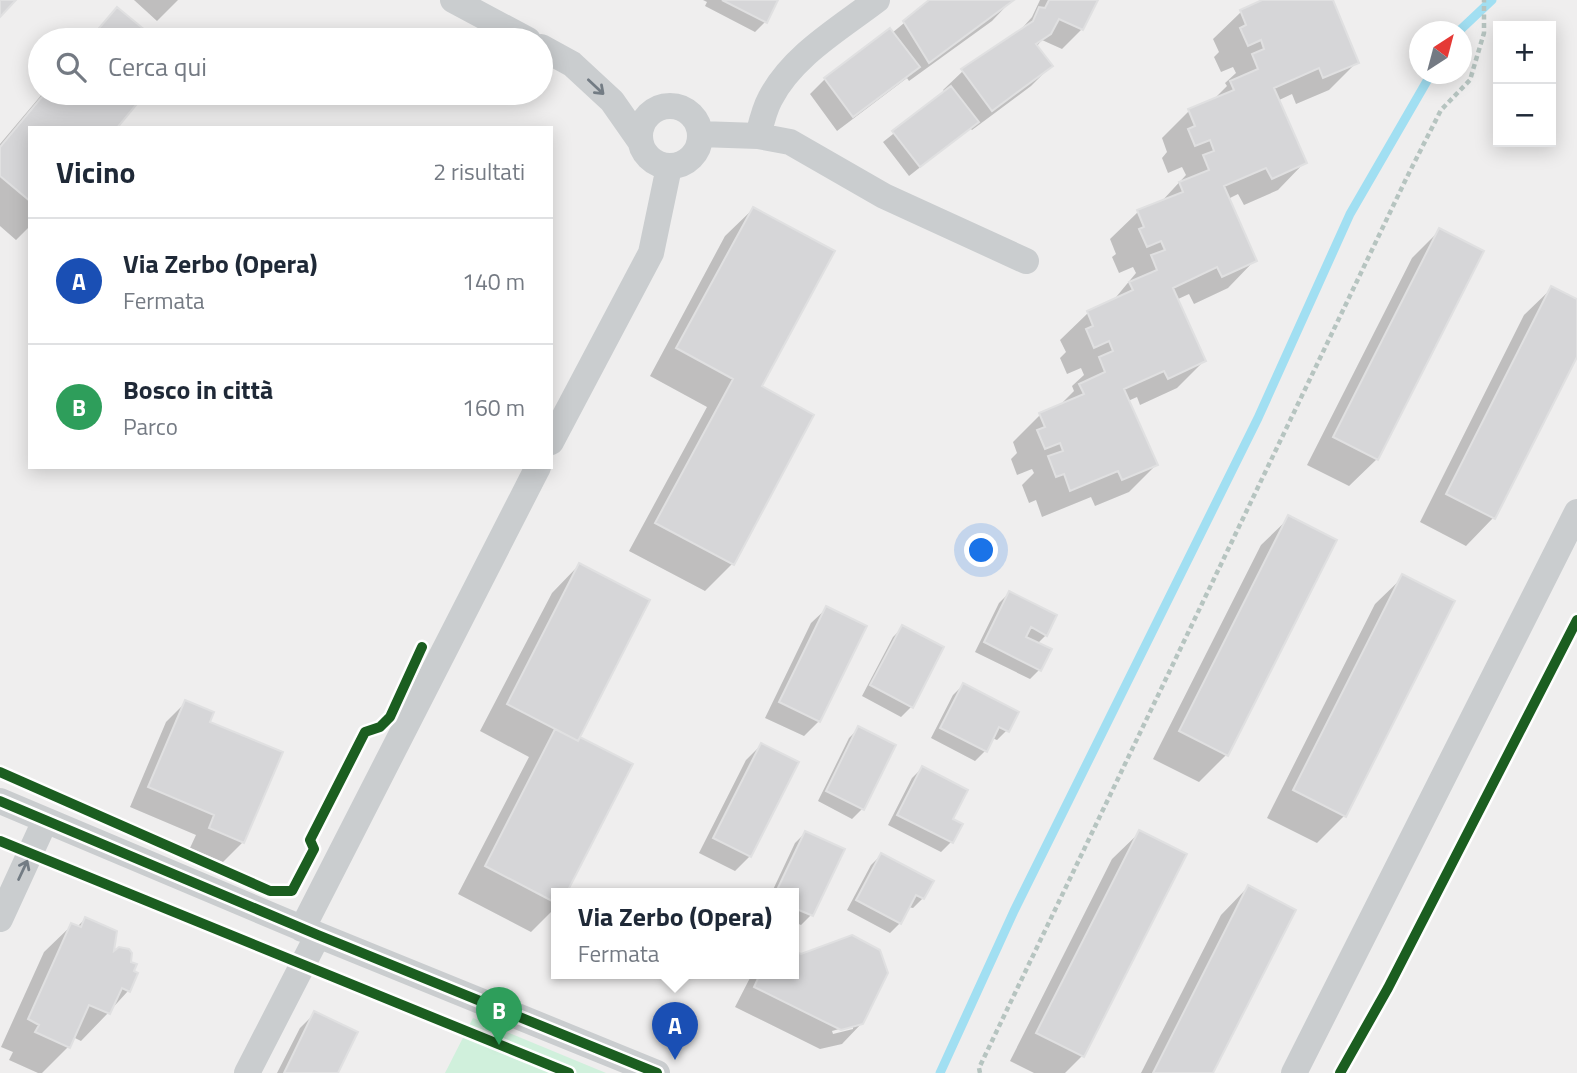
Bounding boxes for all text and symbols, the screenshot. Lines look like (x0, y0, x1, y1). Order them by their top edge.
north arrow (1409, 21, 1472, 84)
map controls (1493, 21, 1556, 147)
button: + (1493, 21, 1556, 84)
search box (28, 28, 553, 105)
text: Cerca qui (108, 47, 207, 86)
icon: search (52, 48, 90, 86)
one-way arrow (587, 78, 604, 95)
button: − (1493, 84, 1556, 147)
text: Vicino (56, 149, 136, 195)
text: 2 risultati (433, 154, 525, 189)
text: Via Zerbo (Opera) (123, 244, 318, 283)
text: A (72, 264, 86, 299)
text: 140 m (462, 264, 525, 299)
text: Fermata (123, 283, 205, 318)
text: Bosco in città (123, 370, 273, 409)
text: B (72, 390, 86, 425)
text: 160 m (462, 390, 525, 425)
text: Parco (123, 409, 178, 444)
your location (964, 533, 998, 567)
one-way arrow (16, 860, 30, 881)
popup (551, 888, 799, 979)
text: Via Zerbo (Opera) (578, 897, 772, 936)
text: Fermata (578, 936, 659, 971)
pin: B (476, 987, 522, 1045)
pin: A (652, 1002, 698, 1060)

